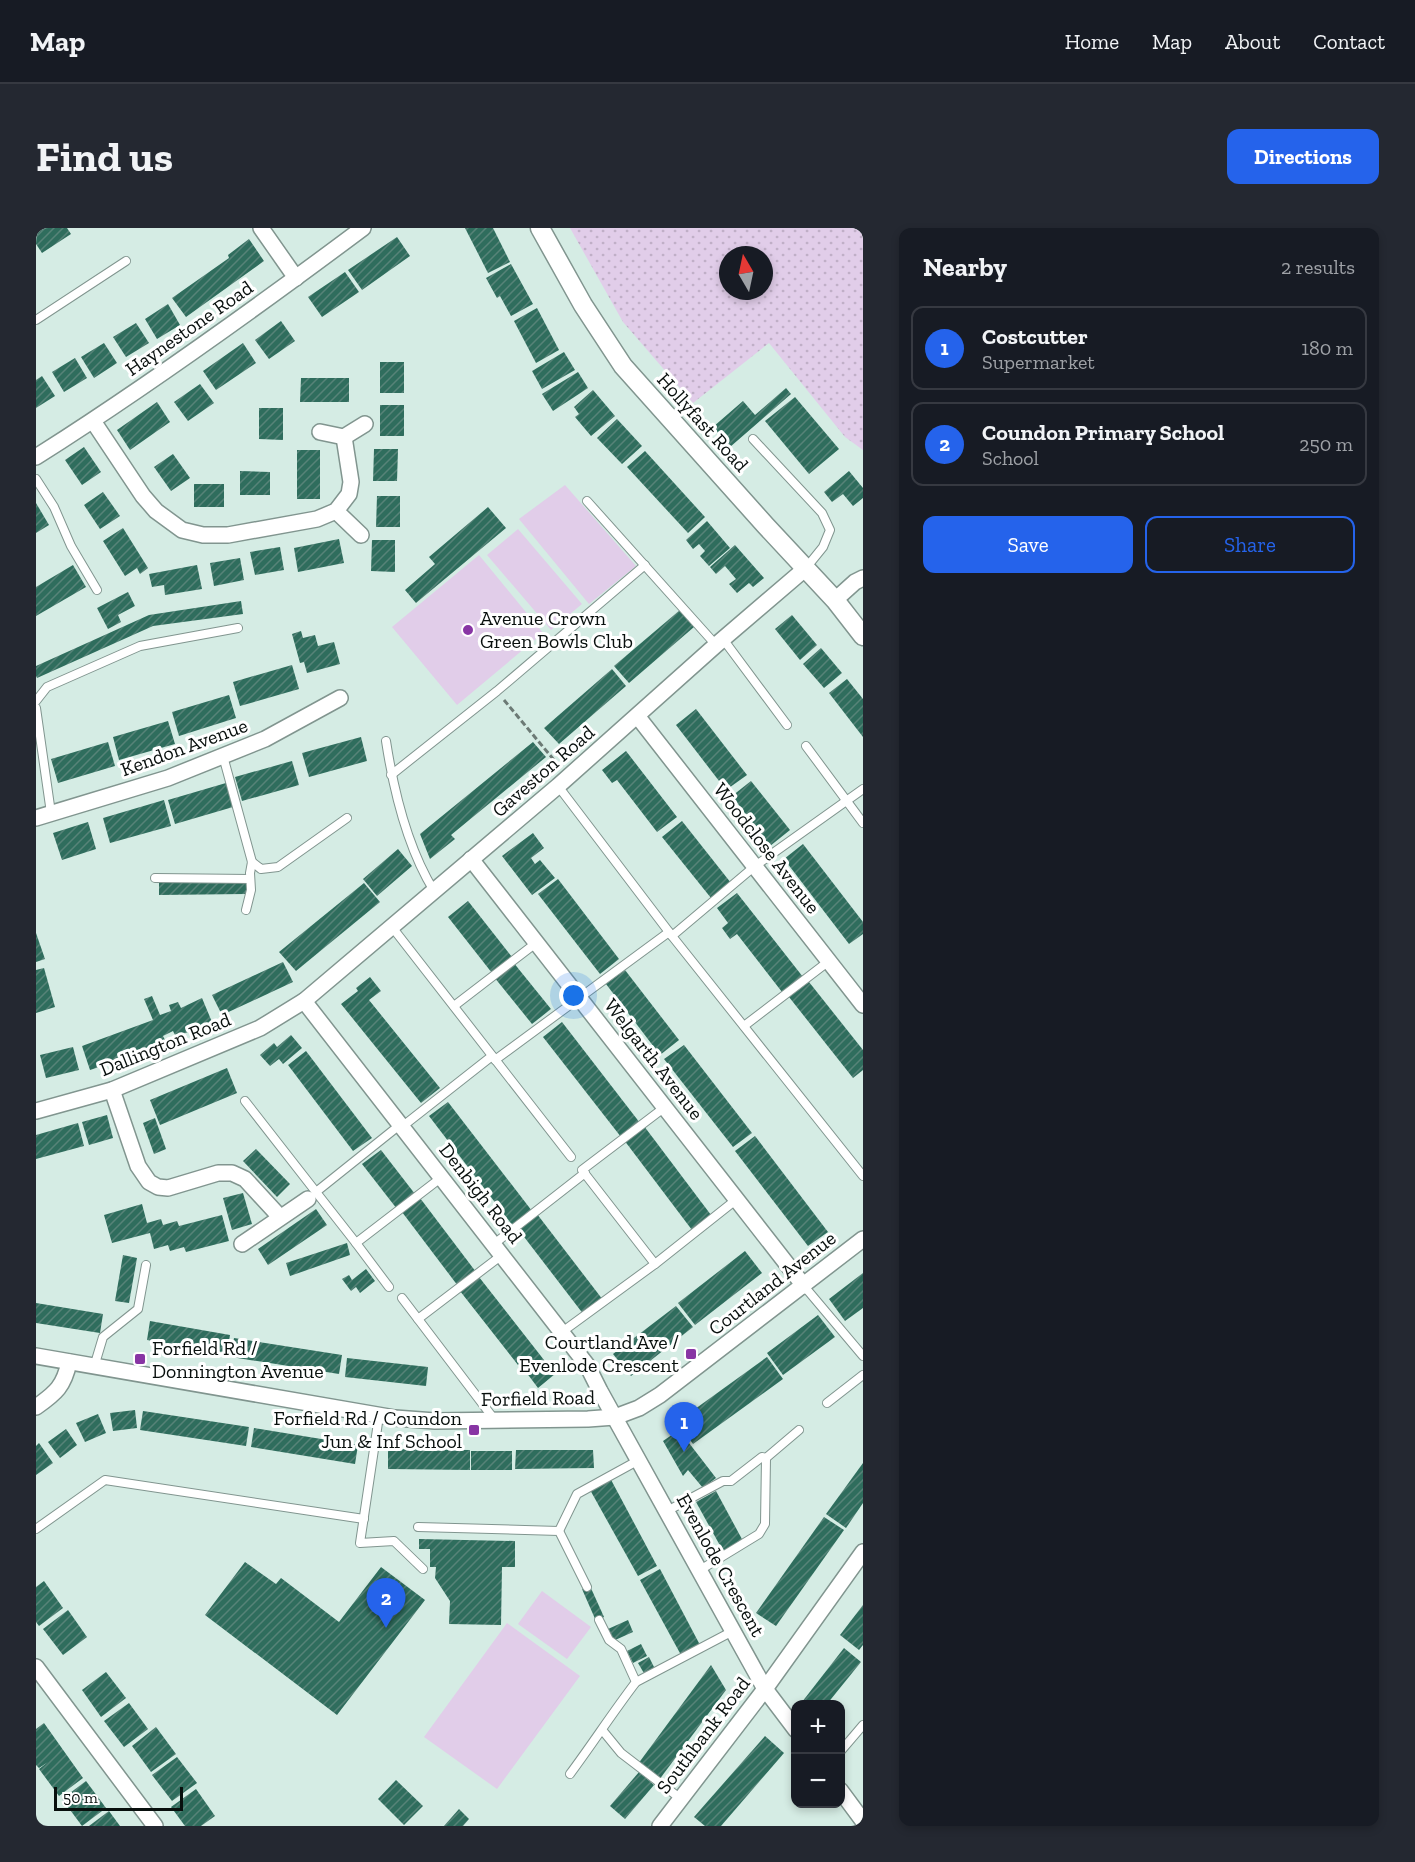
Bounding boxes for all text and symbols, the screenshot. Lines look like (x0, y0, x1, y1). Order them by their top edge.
text: Map (30, 25, 85, 58)
text: Home (1065, 29, 1119, 54)
text: Map (1152, 29, 1192, 54)
text: About (1225, 29, 1280, 54)
text: Contact (1313, 29, 1385, 54)
button: Directions (1227, 129, 1379, 184)
text: Find us (36, 131, 173, 182)
north arrow (719, 246, 773, 300)
text: Nearby (923, 251, 1007, 283)
text: 2 results (1281, 255, 1355, 279)
street label: Haynestone Road (121, 275, 257, 381)
text: Costcutter (982, 323, 1088, 350)
text: 1 (940, 336, 949, 360)
text: 180 m (1301, 336, 1353, 360)
text: Supermarket (982, 350, 1095, 374)
street label: Hollyfast Road (652, 367, 754, 477)
text: Coundon Primary School (982, 419, 1224, 446)
text: 2 (939, 432, 950, 456)
text: 250 m (1299, 432, 1353, 456)
text: School (982, 446, 1039, 470)
button: Save (923, 516, 1133, 573)
button: Share (1145, 516, 1355, 573)
place label: Avenue Crown Green Bowls Club (480, 606, 633, 653)
marker: Avenue Crown Green Bowls Club (461, 623, 475, 637)
street label: Kendon Avenue (117, 713, 251, 781)
street label: Gaveston Road (487, 720, 599, 822)
street label: Woodclose Avenue (708, 778, 826, 918)
your location (559, 981, 588, 1010)
street label: Welgarth Avenue (599, 994, 709, 1124)
street label: Dallington Road (96, 1007, 234, 1081)
street label: Denbigh Road (434, 1138, 528, 1248)
street label: Courtland Avenue (704, 1226, 840, 1340)
place label: Courtland Ave / Evenlode Crescent (519, 1330, 680, 1377)
place label: Forfield Rd / Donnington Avenue (152, 1336, 324, 1383)
marker: Courtland Ave / Evenlode Crescent (684, 1347, 698, 1361)
marker: Forfield Rd / Donnington Avenue (133, 1352, 147, 1366)
street label: Forfield Road (481, 1385, 595, 1411)
pin: 1 (664, 1402, 704, 1452)
place label: Forfield Rd / Coundon Jun & Inf School (273, 1406, 463, 1453)
marker: Forfield Rd / Coundon Jun & Inf School (467, 1423, 481, 1437)
street label: Evenlode Crescent (672, 1489, 771, 1641)
pin: 2 (366, 1578, 406, 1628)
street label: Southbank Road (651, 1672, 755, 1798)
map controls (791, 1700, 845, 1808)
button: + (791, 1700, 845, 1754)
button: − (791, 1754, 845, 1808)
scale bar (54, 1784, 183, 1812)
text: 50 m (63, 1788, 98, 1807)

